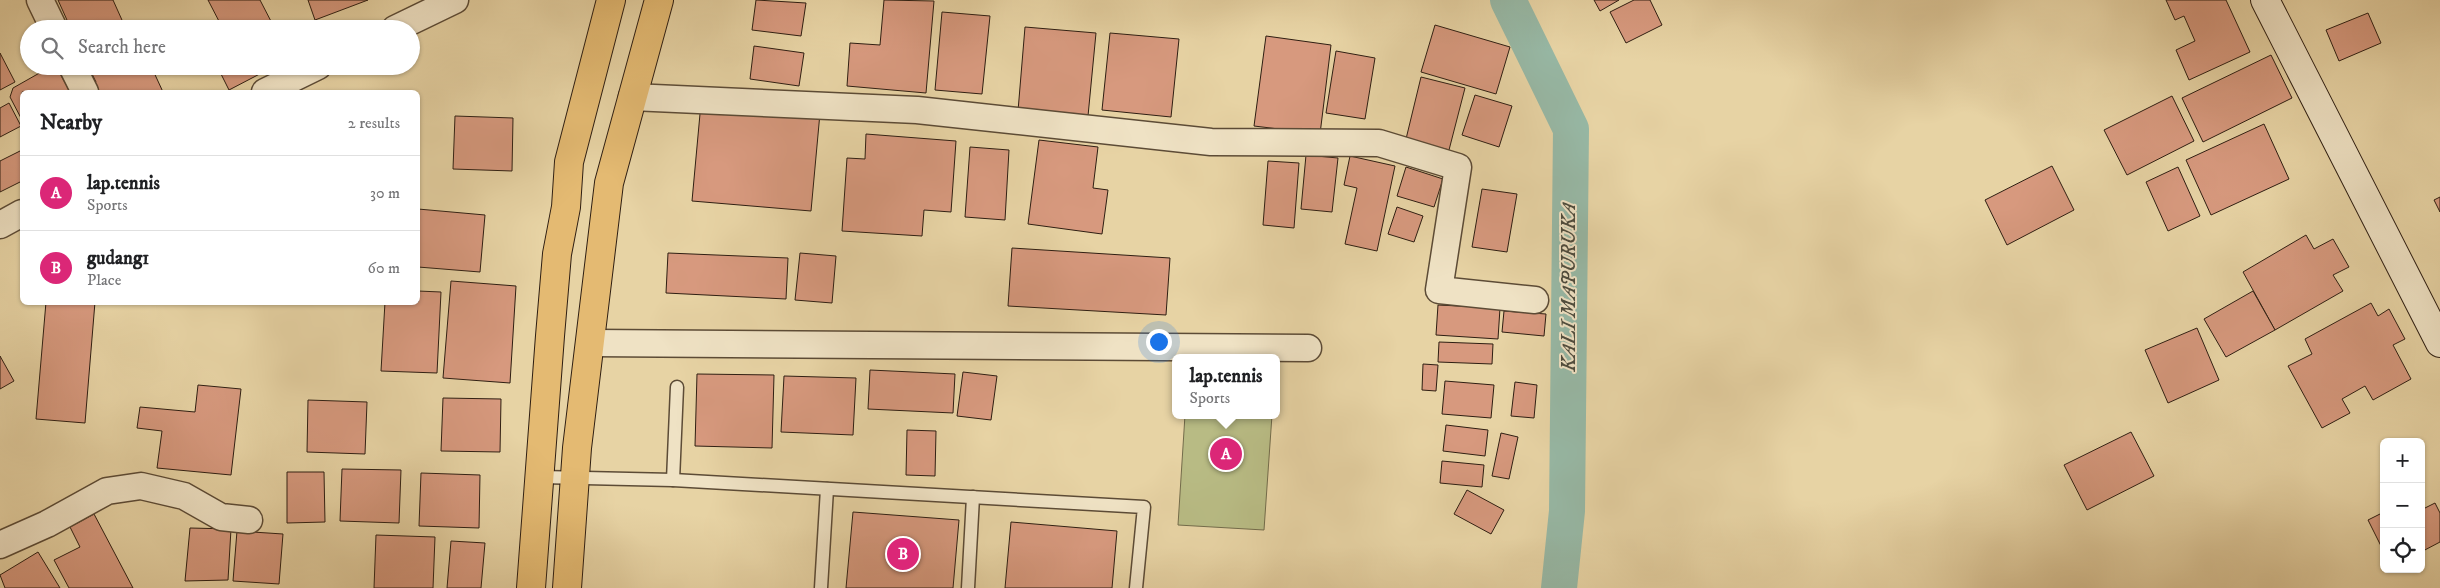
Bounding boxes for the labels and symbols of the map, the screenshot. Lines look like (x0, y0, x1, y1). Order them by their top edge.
water label: KALI MAPURUKA (1557, 202, 1582, 373)
your location (1146, 329, 1172, 355)
pin: A (1210, 435, 1242, 473)
pin: B (887, 535, 919, 573)

